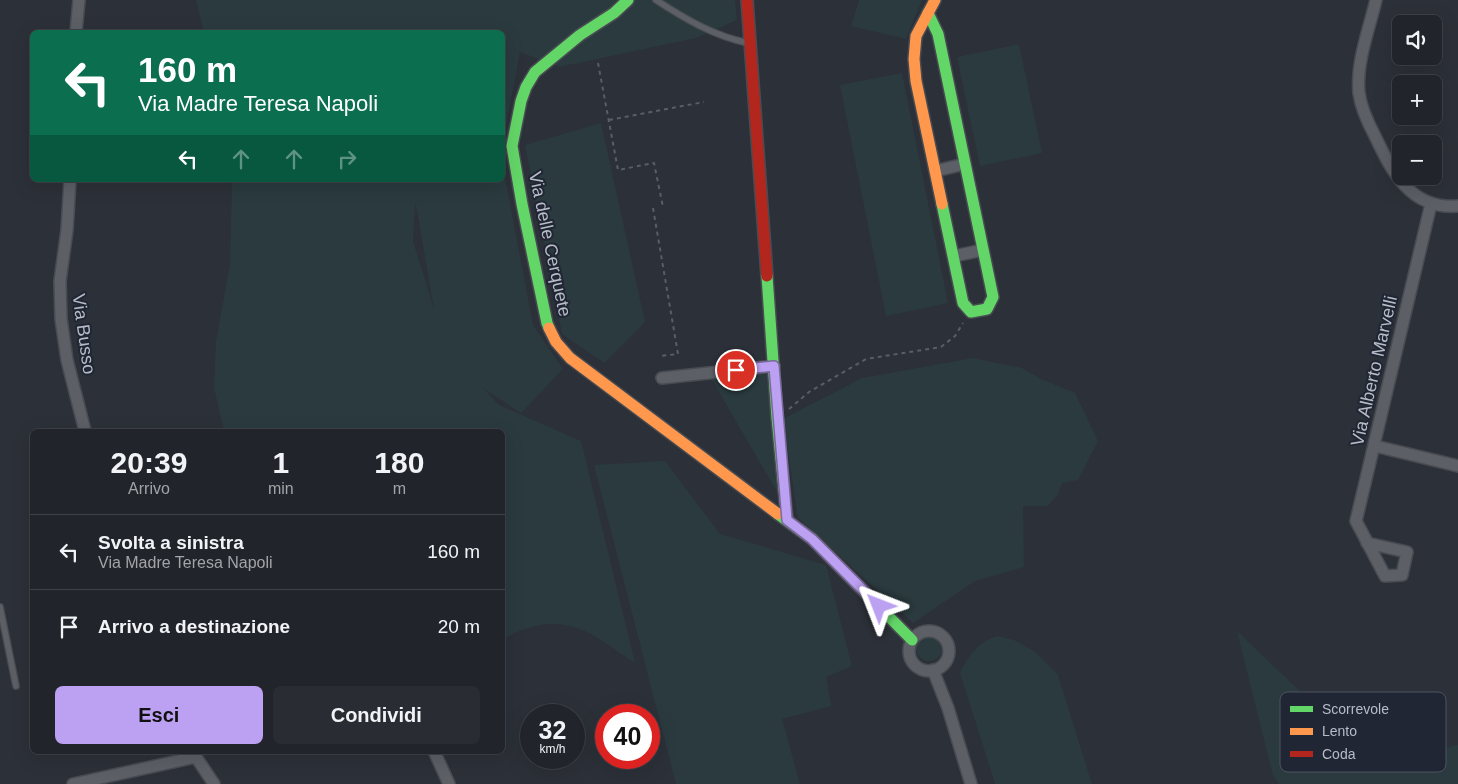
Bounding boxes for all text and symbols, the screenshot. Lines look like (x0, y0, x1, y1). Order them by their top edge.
map controls (1392, 15, 1442, 185)
button: sound (1392, 15, 1442, 65)
icon: left (55, 50, 120, 115)
text: 160 m (138, 50, 237, 89)
button: + (1392, 75, 1442, 125)
text: Via Madre Teresa Napoli (138, 91, 378, 116)
button: − (1392, 135, 1442, 185)
icon: left (174, 145, 202, 173)
icon: ahead (227, 145, 255, 173)
icon: ahead (280, 145, 308, 173)
icon: right (333, 145, 361, 173)
street label: Via delle Cerquete (525, 170, 575, 318)
street label: Via Busso (68, 293, 100, 375)
street label: Via Alberto Marvelli (1347, 294, 1401, 448)
pin (715, 349, 757, 391)
icon: arrive (722, 356, 750, 384)
text: 20:39 (111, 446, 187, 479)
text: 1 (272, 446, 289, 479)
text: 180 (374, 446, 424, 479)
text: Arrivo (128, 480, 170, 497)
text: min (268, 480, 294, 497)
text: m (393, 480, 406, 497)
text: Svolta a sinistra (98, 532, 244, 553)
icon: left (55, 538, 83, 566)
text: 160 m (427, 541, 480, 562)
text: Via Madre Teresa Napoli (98, 554, 273, 571)
position arrow (852, 579, 904, 631)
icon: arrive (55, 613, 83, 641)
text: Arrivo a destinazione (98, 616, 290, 637)
text: 20 m (438, 616, 480, 637)
button: Esci (55, 686, 263, 744)
button: Condividi (273, 686, 480, 744)
legend (1280, 692, 1446, 772)
text: Scorrevole (1322, 701, 1389, 717)
speed limit sign: 40 (595, 704, 660, 769)
text: 32 (539, 716, 566, 744)
text: Lento (1322, 723, 1357, 739)
text: km/h (539, 742, 566, 756)
text: Coda (1322, 746, 1356, 762)

